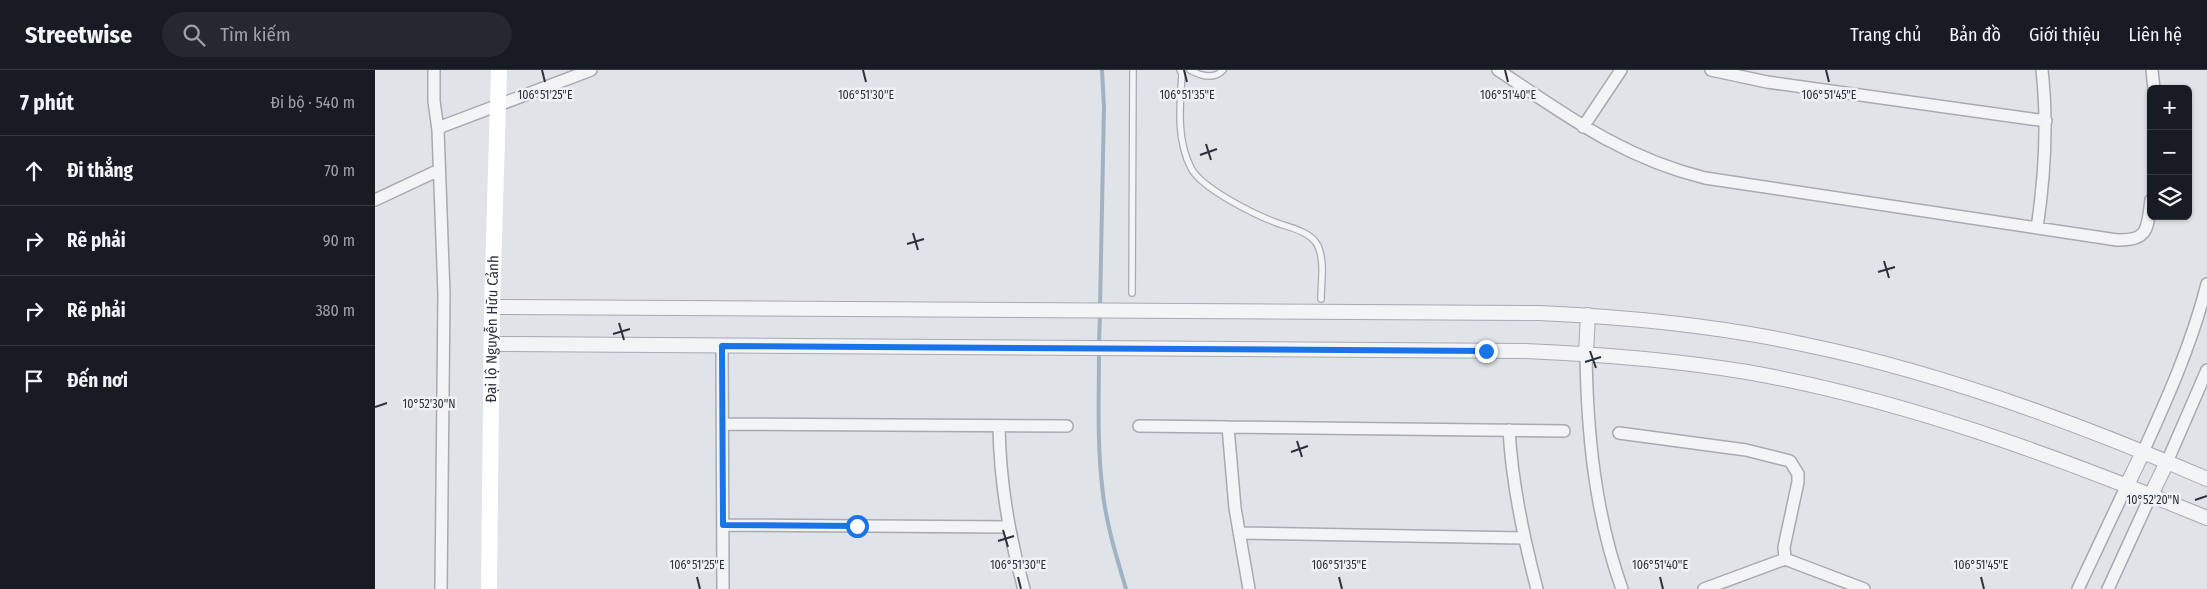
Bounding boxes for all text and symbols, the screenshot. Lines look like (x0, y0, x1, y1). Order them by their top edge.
search box (162, 12, 512, 57)
text: Streetwise (25, 21, 132, 49)
icon: search (180, 21, 208, 49)
text: Tìm kiếm (220, 23, 291, 46)
text: Trang chủ (1850, 24, 1921, 46)
text: Bản đồ (1949, 24, 2001, 46)
text: Giới thiệu (2029, 24, 2101, 46)
text: Liên hệ (2129, 24, 2182, 46)
map controls (2147, 85, 2192, 220)
button: + (2147, 85, 2192, 130)
text: 106°51'25"E (517, 88, 573, 102)
text: 106°51'30"E (838, 88, 894, 102)
text: 106°51'35"E (1159, 88, 1215, 102)
text: 106°51'40"E (1480, 88, 1536, 102)
text: 106°51'45"E (1802, 88, 1857, 102)
text: 7 phút (20, 90, 74, 116)
text: Đi bộ · 540 m (270, 93, 355, 112)
button: − (2147, 130, 2192, 175)
icon: ahead (20, 157, 48, 185)
text: Đi thẳng (67, 159, 133, 182)
text: 70 m (324, 161, 355, 180)
button: layers (2147, 175, 2192, 220)
icon: right (20, 227, 48, 255)
text: Rẽ phải (67, 229, 126, 252)
text: 90 m (323, 231, 355, 250)
street label: Đại lộ Nguyễn Hữu Cảnh (482, 255, 503, 403)
icon: right (20, 297, 48, 325)
text: Rẽ phải (67, 299, 126, 322)
text: 380 m (315, 301, 355, 320)
route end (1475, 340, 1498, 363)
icon: arrive (20, 367, 48, 395)
text: Đến nơi (67, 369, 128, 392)
text: 10°52'30"N (402, 397, 456, 411)
text: 10°52'20"N (2127, 493, 2179, 507)
route start (846, 515, 869, 538)
text: 106°51'25"E (669, 558, 725, 572)
text: 106°51'30"E (990, 558, 1046, 572)
text: 106°51'35"E (1311, 558, 1367, 572)
text: 106°51'40"E (1632, 558, 1688, 572)
text: 106°51'45"E (1954, 558, 2009, 572)

